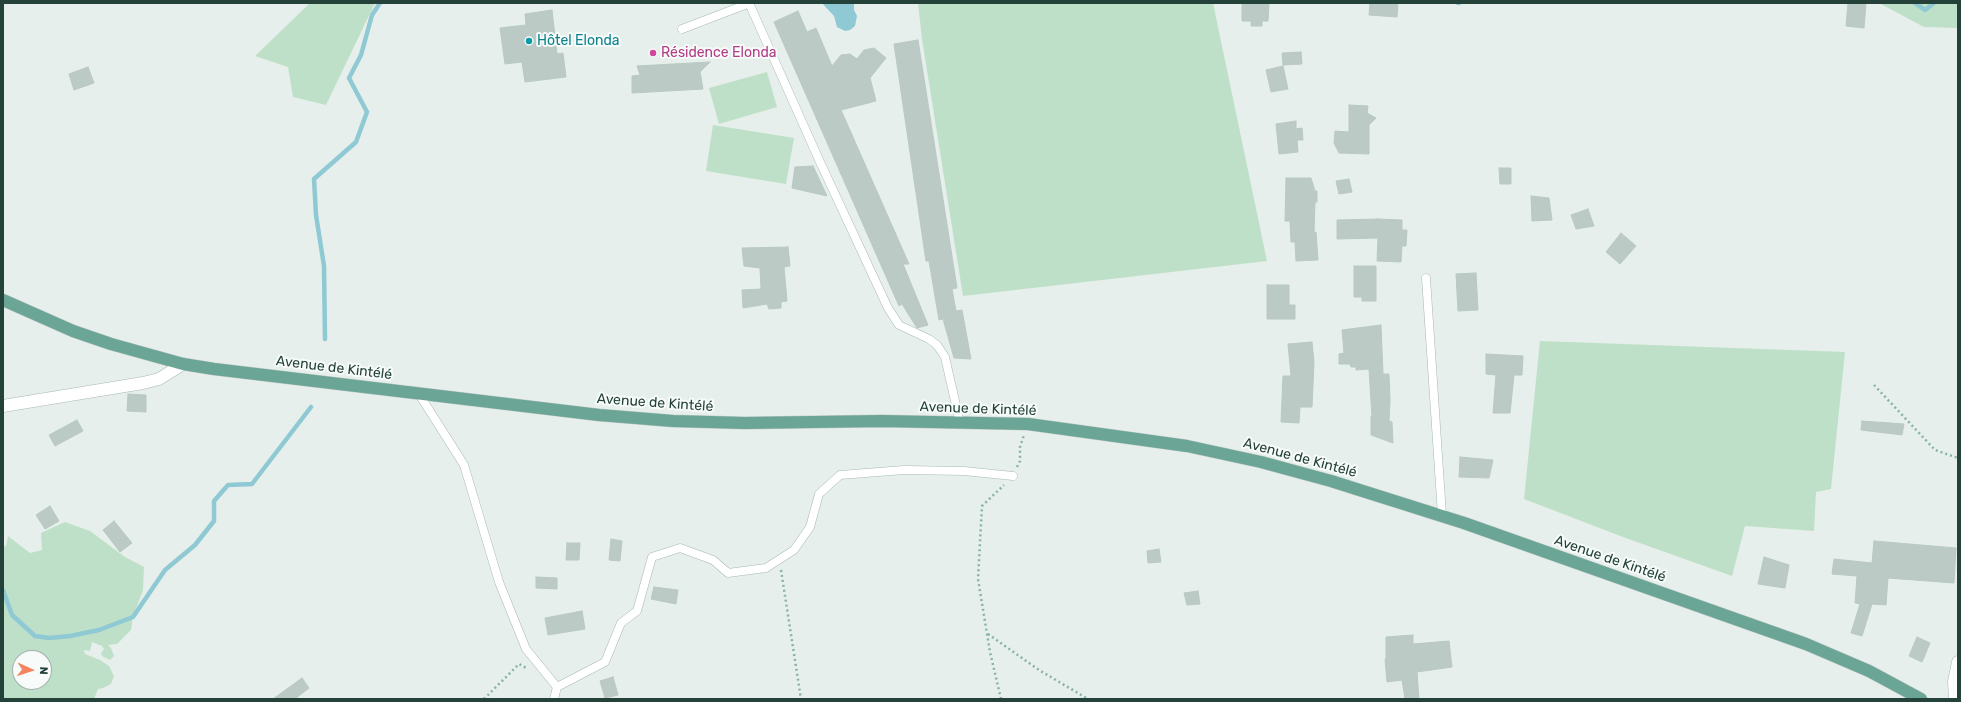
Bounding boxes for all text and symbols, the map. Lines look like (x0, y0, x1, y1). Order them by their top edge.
place label: Hôtel Elonda (537, 33, 620, 49)
marker: Hôtel Elonda (524, 36, 534, 46)
place label: Résidence Elonda (661, 45, 777, 61)
marker: Résidence Elonda (648, 48, 658, 58)
street label: Avenue de Kintélé (275, 353, 393, 383)
street label: Avenue de Kintélé (596, 391, 714, 415)
street label: Avenue de Kintélé (919, 399, 1037, 419)
street label: Avenue de Kintélé (1241, 435, 1359, 481)
street label: Avenue de Kintélé (1552, 532, 1668, 586)
north arrow (12, 650, 52, 690)
text: N (37, 666, 50, 675)

